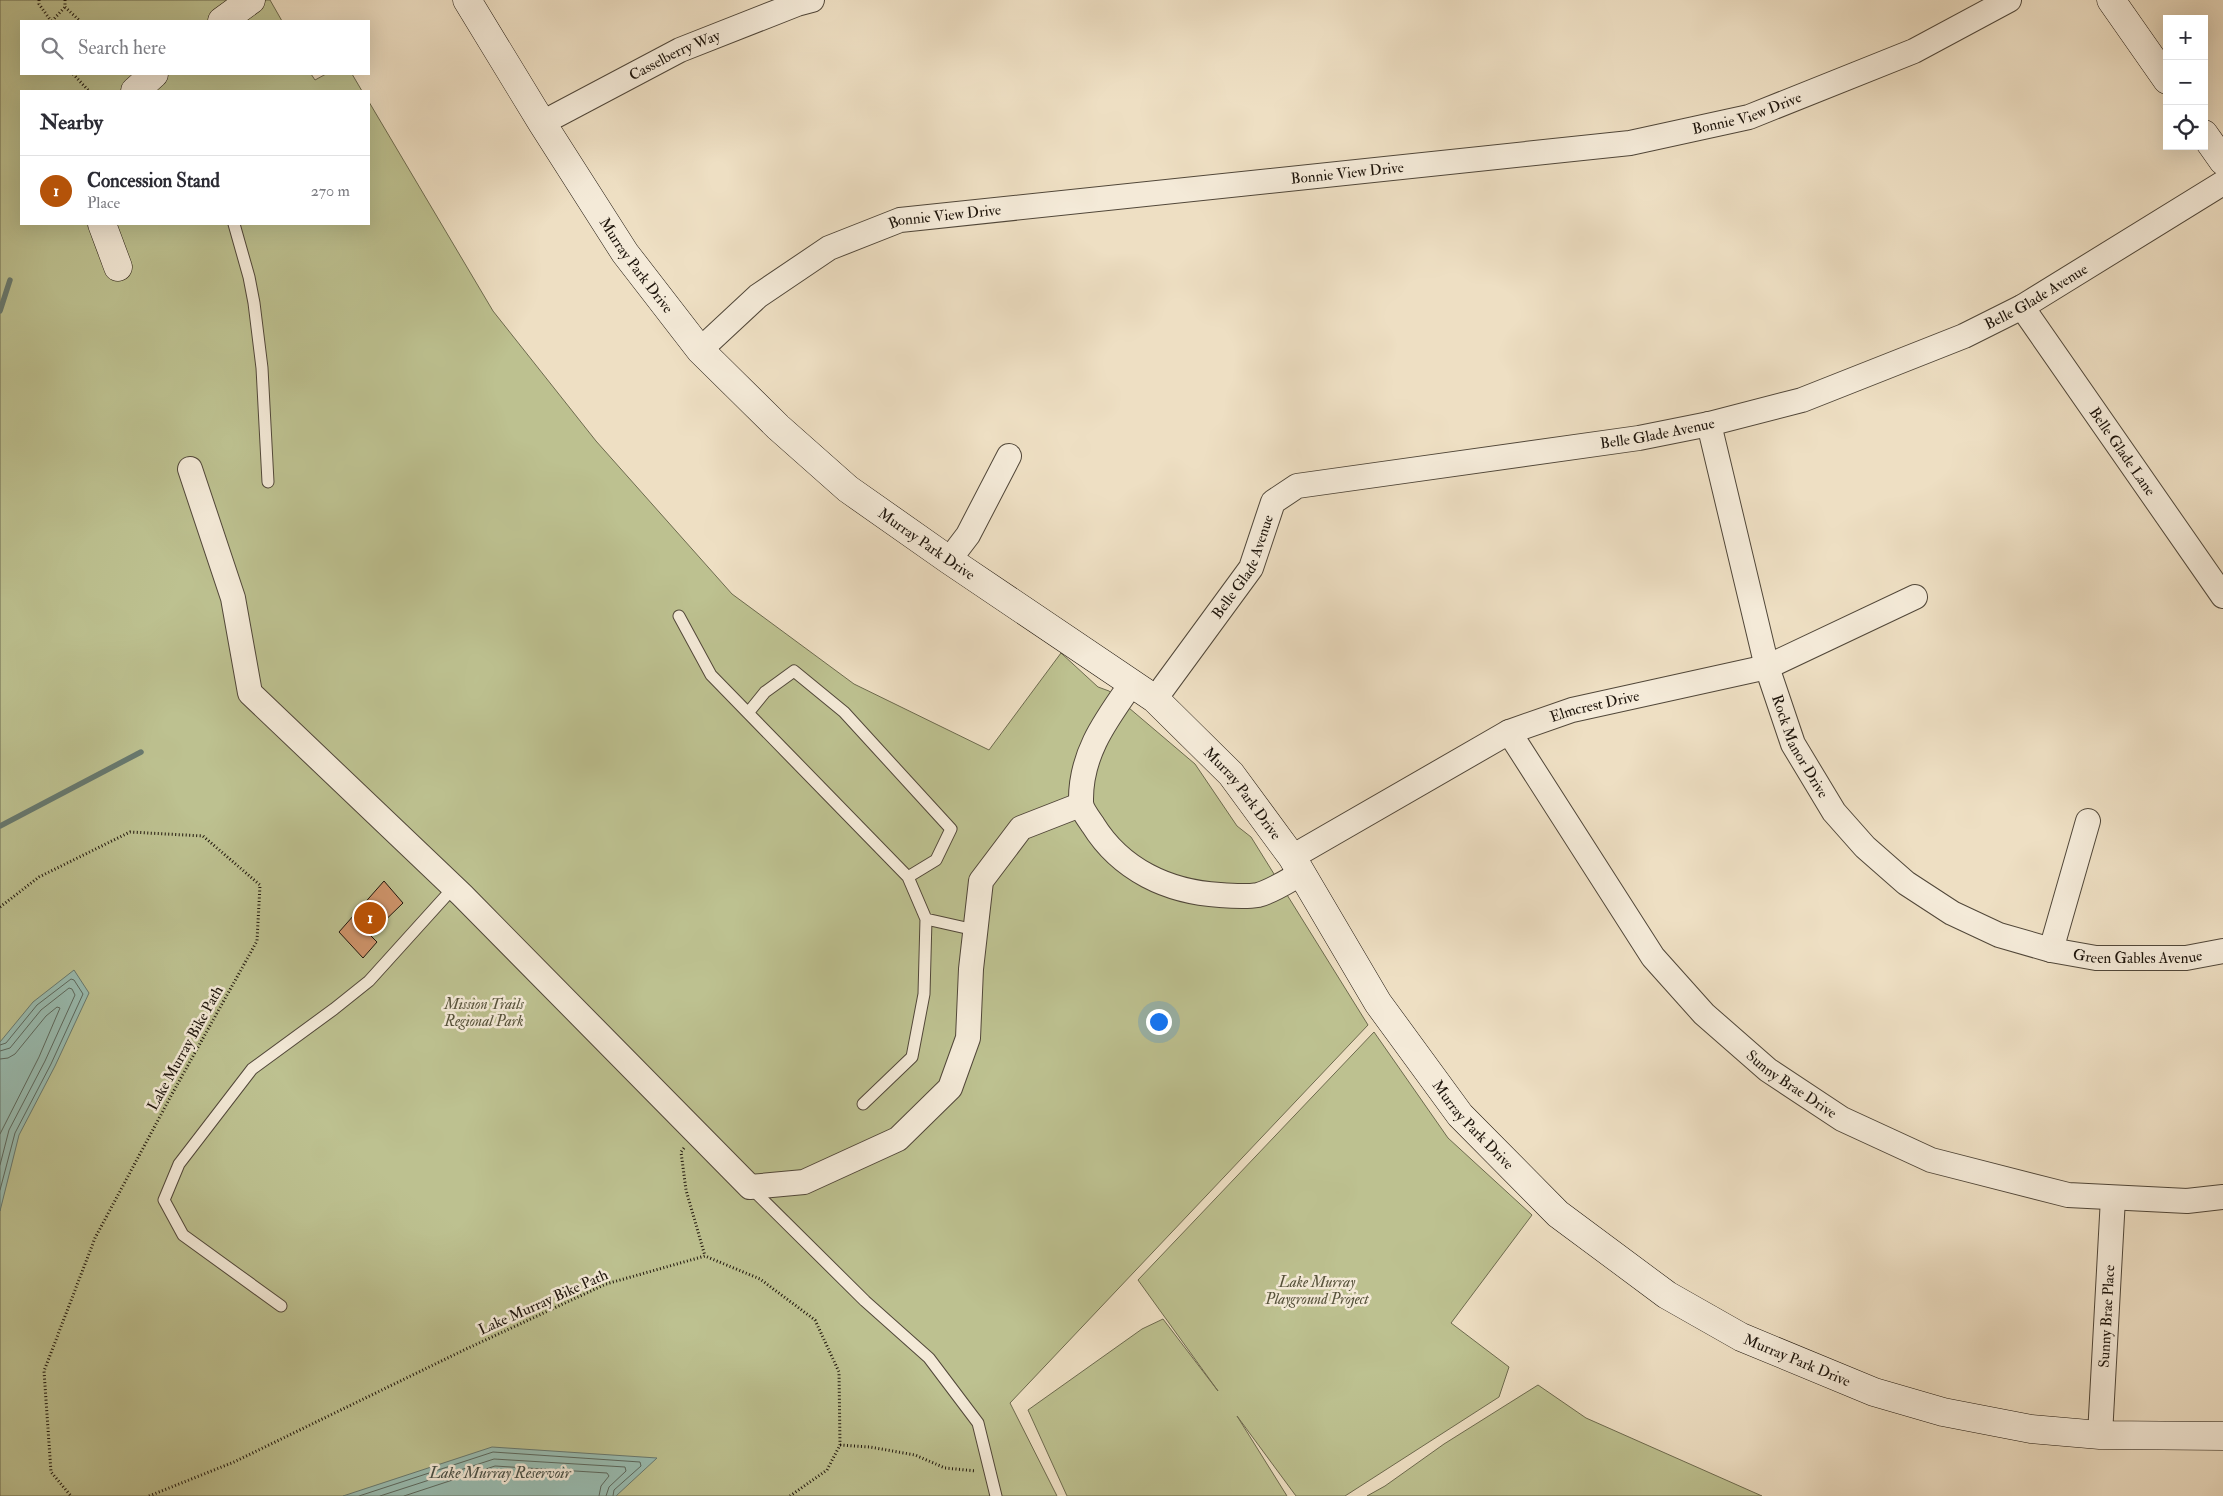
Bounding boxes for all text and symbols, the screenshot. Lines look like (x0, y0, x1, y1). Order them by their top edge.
map controls (2163, 15, 2208, 150)
button: + (2163, 15, 2208, 60)
search box (20, 20, 370, 75)
street label: Casselberry Way (626, 26, 723, 85)
icon: search (38, 34, 66, 62)
text: Search here (78, 36, 166, 60)
button: − (2163, 60, 2208, 105)
street label: Bonnie View Drive (1691, 88, 1804, 139)
button: locate (2163, 105, 2208, 150)
text: Nearby (40, 109, 103, 136)
street label: Bonnie View Drive (1290, 158, 1405, 189)
text: Concession Stand (87, 169, 220, 193)
text: 1 (53, 181, 59, 201)
text: 270 m (311, 181, 350, 201)
text: Place (87, 193, 120, 213)
street label: Bonnie View Drive (886, 200, 1002, 234)
street label: Murray Park Drive (595, 214, 677, 317)
street label: Belle Glade Avenue (1982, 260, 2091, 334)
street label: Belle Glade Lane (2085, 404, 2160, 500)
street label: Belle Glade Avenue (1599, 414, 1717, 453)
street label: Murray Park Drive (874, 504, 978, 585)
street label: Belle Glade Avenue (1208, 512, 1278, 623)
street label: Elmcrest Drive (1547, 686, 1641, 727)
street label: Rock Manor Drive (1767, 692, 1832, 802)
street label: Murray Park Drive (1199, 743, 1285, 844)
pin: 1 (354, 899, 386, 937)
street label: Green Gables Avenue (2071, 945, 2204, 968)
street label: Lake Murray Bike Path (143, 982, 228, 1114)
park label: Mission Trails Regional Park (443, 995, 525, 1031)
your location (1146, 1009, 1172, 1035)
street label: Sunny Brae Drive (1742, 1046, 1840, 1123)
street label: Murray Park Drive (1428, 1077, 1518, 1174)
street label: Sunny Brae Place (2095, 1264, 2119, 1368)
street label: Lake Murray Bike Path (475, 1265, 611, 1340)
park label: Lake Murray Playground Project (1264, 1273, 1369, 1309)
street label: Murray Park Drive (1741, 1330, 1853, 1391)
water label: Lake Murray Reservoir (428, 1463, 572, 1483)

